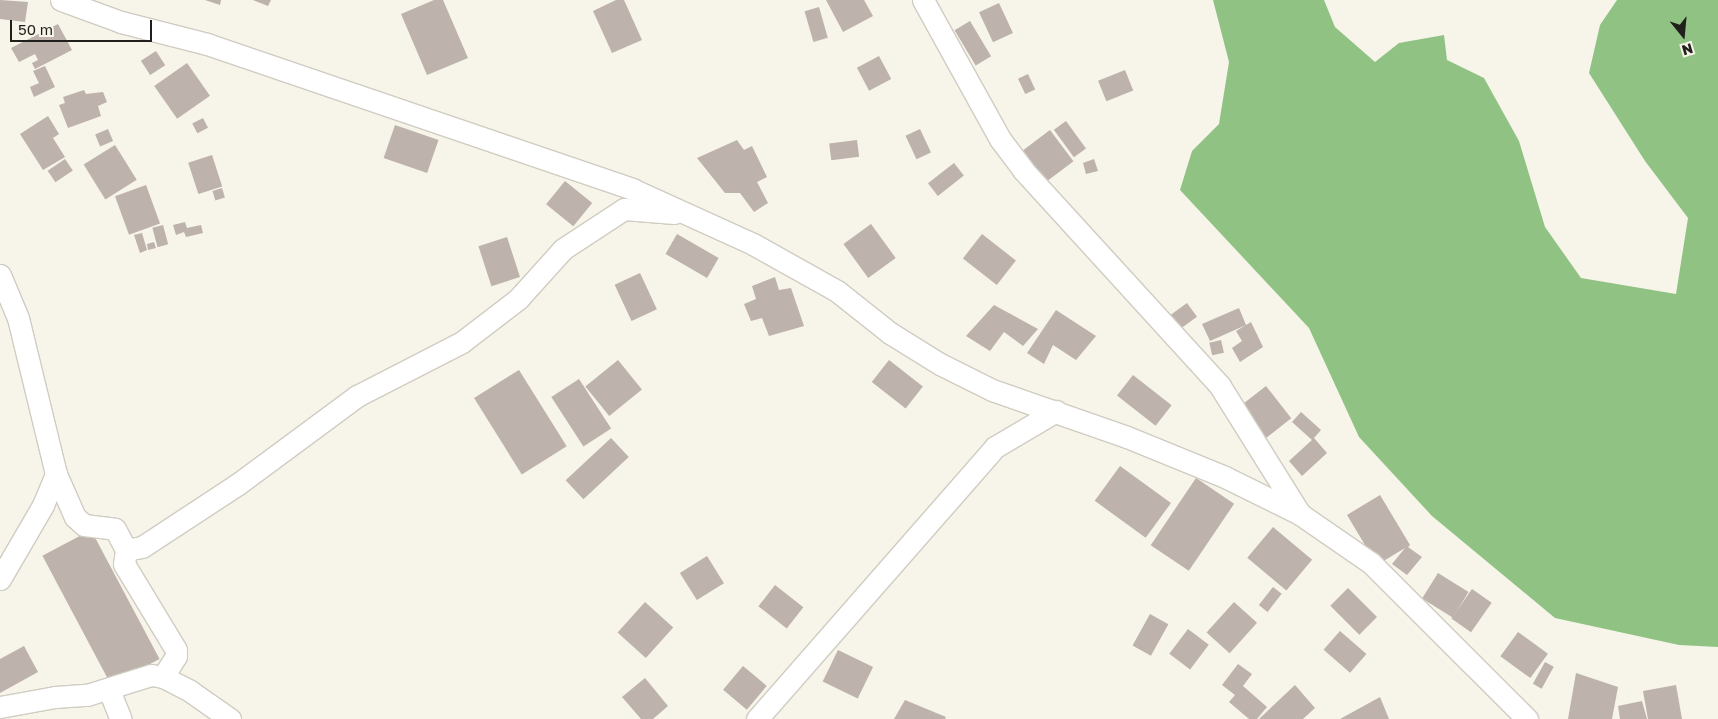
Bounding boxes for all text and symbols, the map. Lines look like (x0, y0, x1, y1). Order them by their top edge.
scale bar (12, 10, 155, 42)
north arrow (1658, 10, 1708, 60)
text: 50 m (18, 20, 53, 38)
text: N (1680, 40, 1695, 60)

